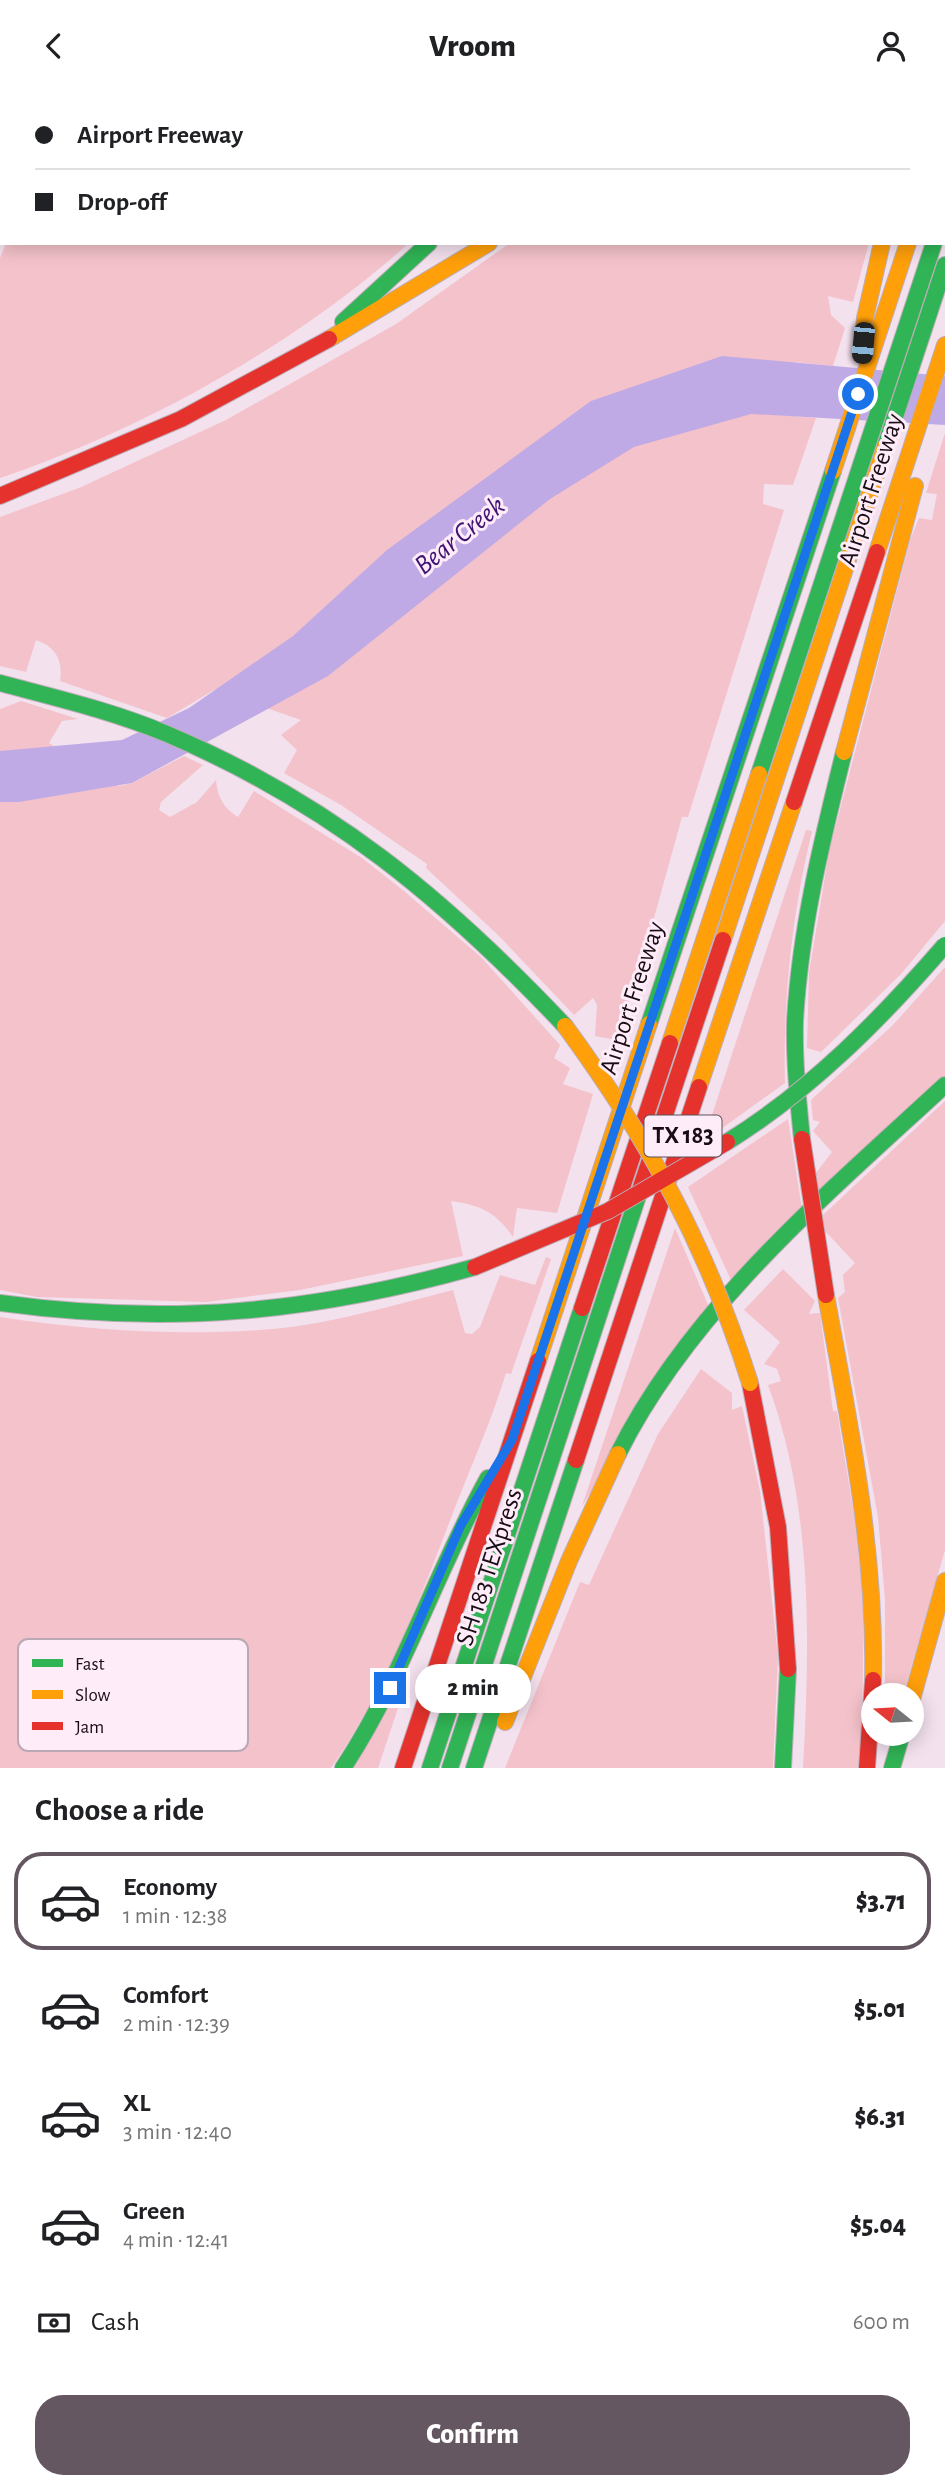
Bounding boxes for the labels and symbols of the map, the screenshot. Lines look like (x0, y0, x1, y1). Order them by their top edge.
car (851, 321, 876, 365)
route start (842, 378, 874, 410)
street label: Airport Freeway (834, 410, 908, 570)
water label: Bear Creek (410, 491, 510, 580)
street label: Airport Freeway (595, 918, 669, 1078)
road number: TX 183 (644, 1115, 722, 1156)
street label: SH 183 TEXpress (451, 1485, 527, 1649)
legend (18, 1639, 248, 1751)
text: Fast (75, 1655, 105, 1674)
callout: 2 min (414, 1663, 530, 1713)
route end (374, 1672, 406, 1704)
north arrow (861, 1683, 924, 1747)
text: Slow (75, 1686, 111, 1705)
text: Jam (75, 1718, 104, 1737)

